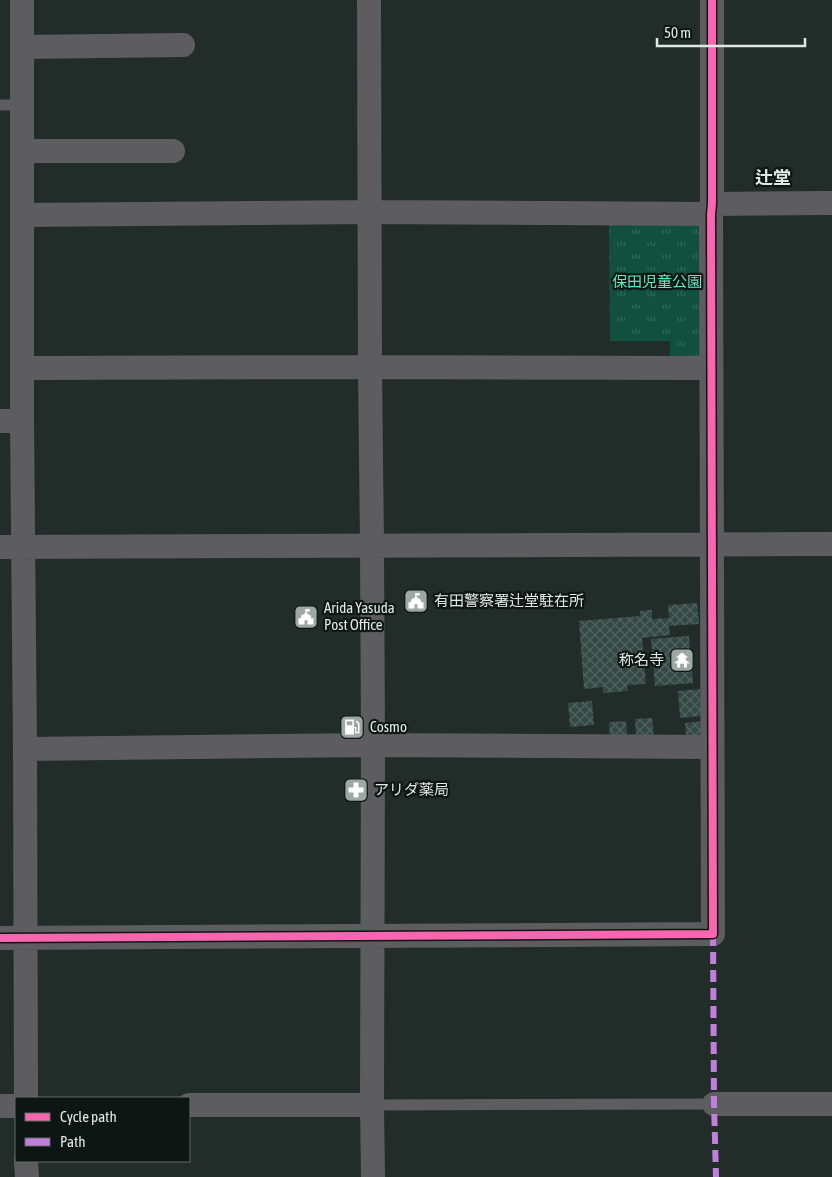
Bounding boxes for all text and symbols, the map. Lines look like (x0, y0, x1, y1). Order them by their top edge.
scale bar (657, 15, 804, 47)
text: 50 m (664, 24, 691, 41)
district label: 辻堂 (755, 167, 791, 188)
park label: 保田児童公園 (612, 273, 702, 290)
public building icon: 有田警察署辻堂駐在所 (403, 588, 429, 614)
place label: 有田警察署辻堂駐在所 (434, 592, 584, 609)
place label: Arida Yasuda Post Office (324, 599, 395, 633)
public building icon: Arida Yasuda Post Office (293, 604, 319, 630)
temple icon: 称名寺 (669, 647, 695, 673)
place label: 称名寺 (619, 651, 664, 668)
fuel station icon: Cosmo (339, 714, 365, 740)
place label: Cosmo (370, 718, 407, 735)
pharmacy icon: アリダ薬局 (343, 777, 369, 803)
place label: アリダ薬局 (374, 781, 449, 798)
legend (15, 1097, 190, 1162)
text: Cycle path (60, 1108, 117, 1125)
text: Path (60, 1133, 86, 1150)

